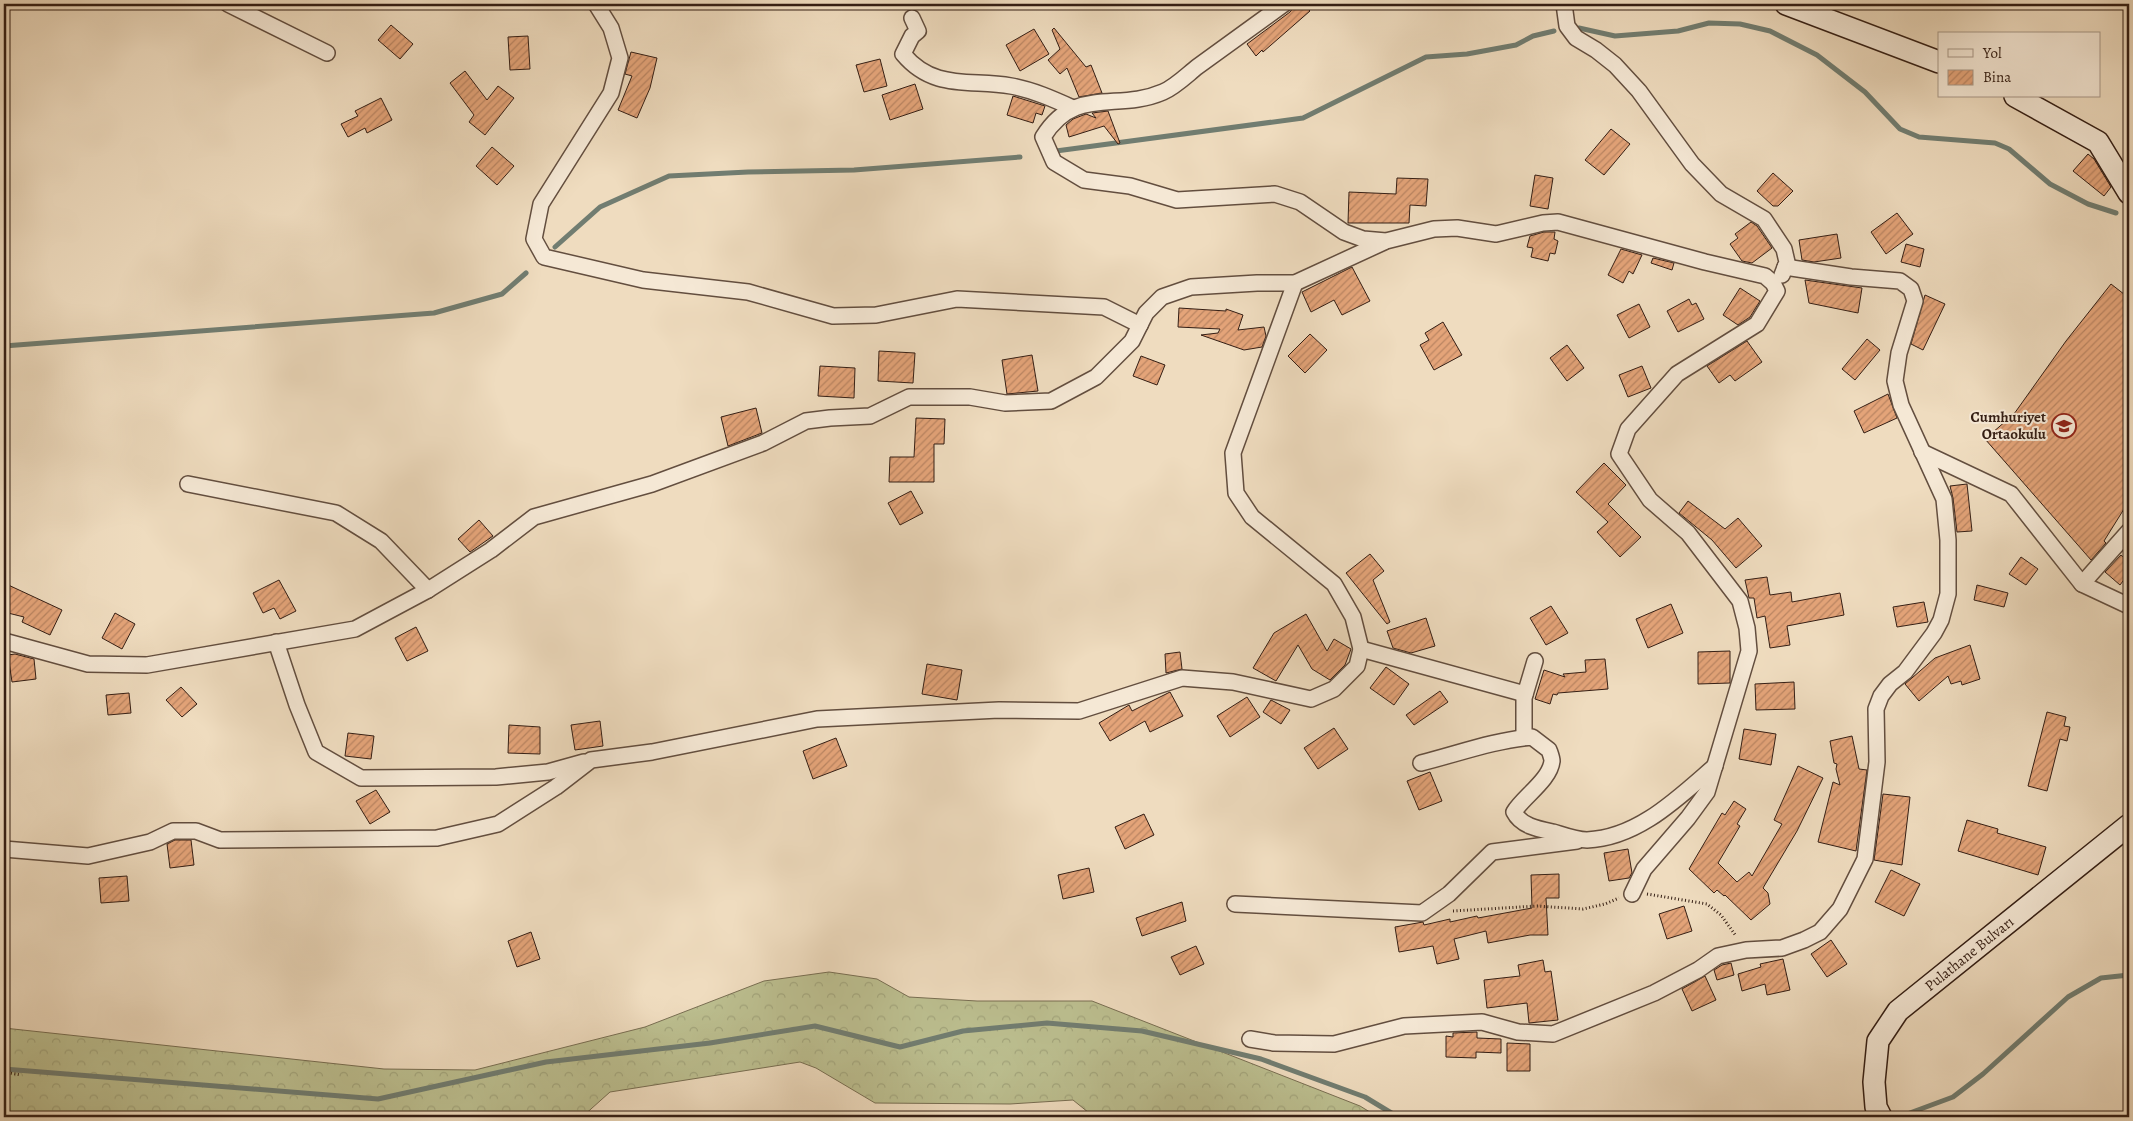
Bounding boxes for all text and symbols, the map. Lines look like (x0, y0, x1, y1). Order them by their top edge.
legend (1938, 32, 2100, 98)
text: Yol (1982, 43, 2002, 63)
text: Bina (1983, 67, 2011, 87)
place label: Cumhuriyet Ortaokulu (1971, 407, 2047, 444)
school or university icon: Cumhuriyet Ortaokulu (2051, 413, 2077, 439)
street label: Pulathane Bulvarı (1920, 912, 2018, 996)

